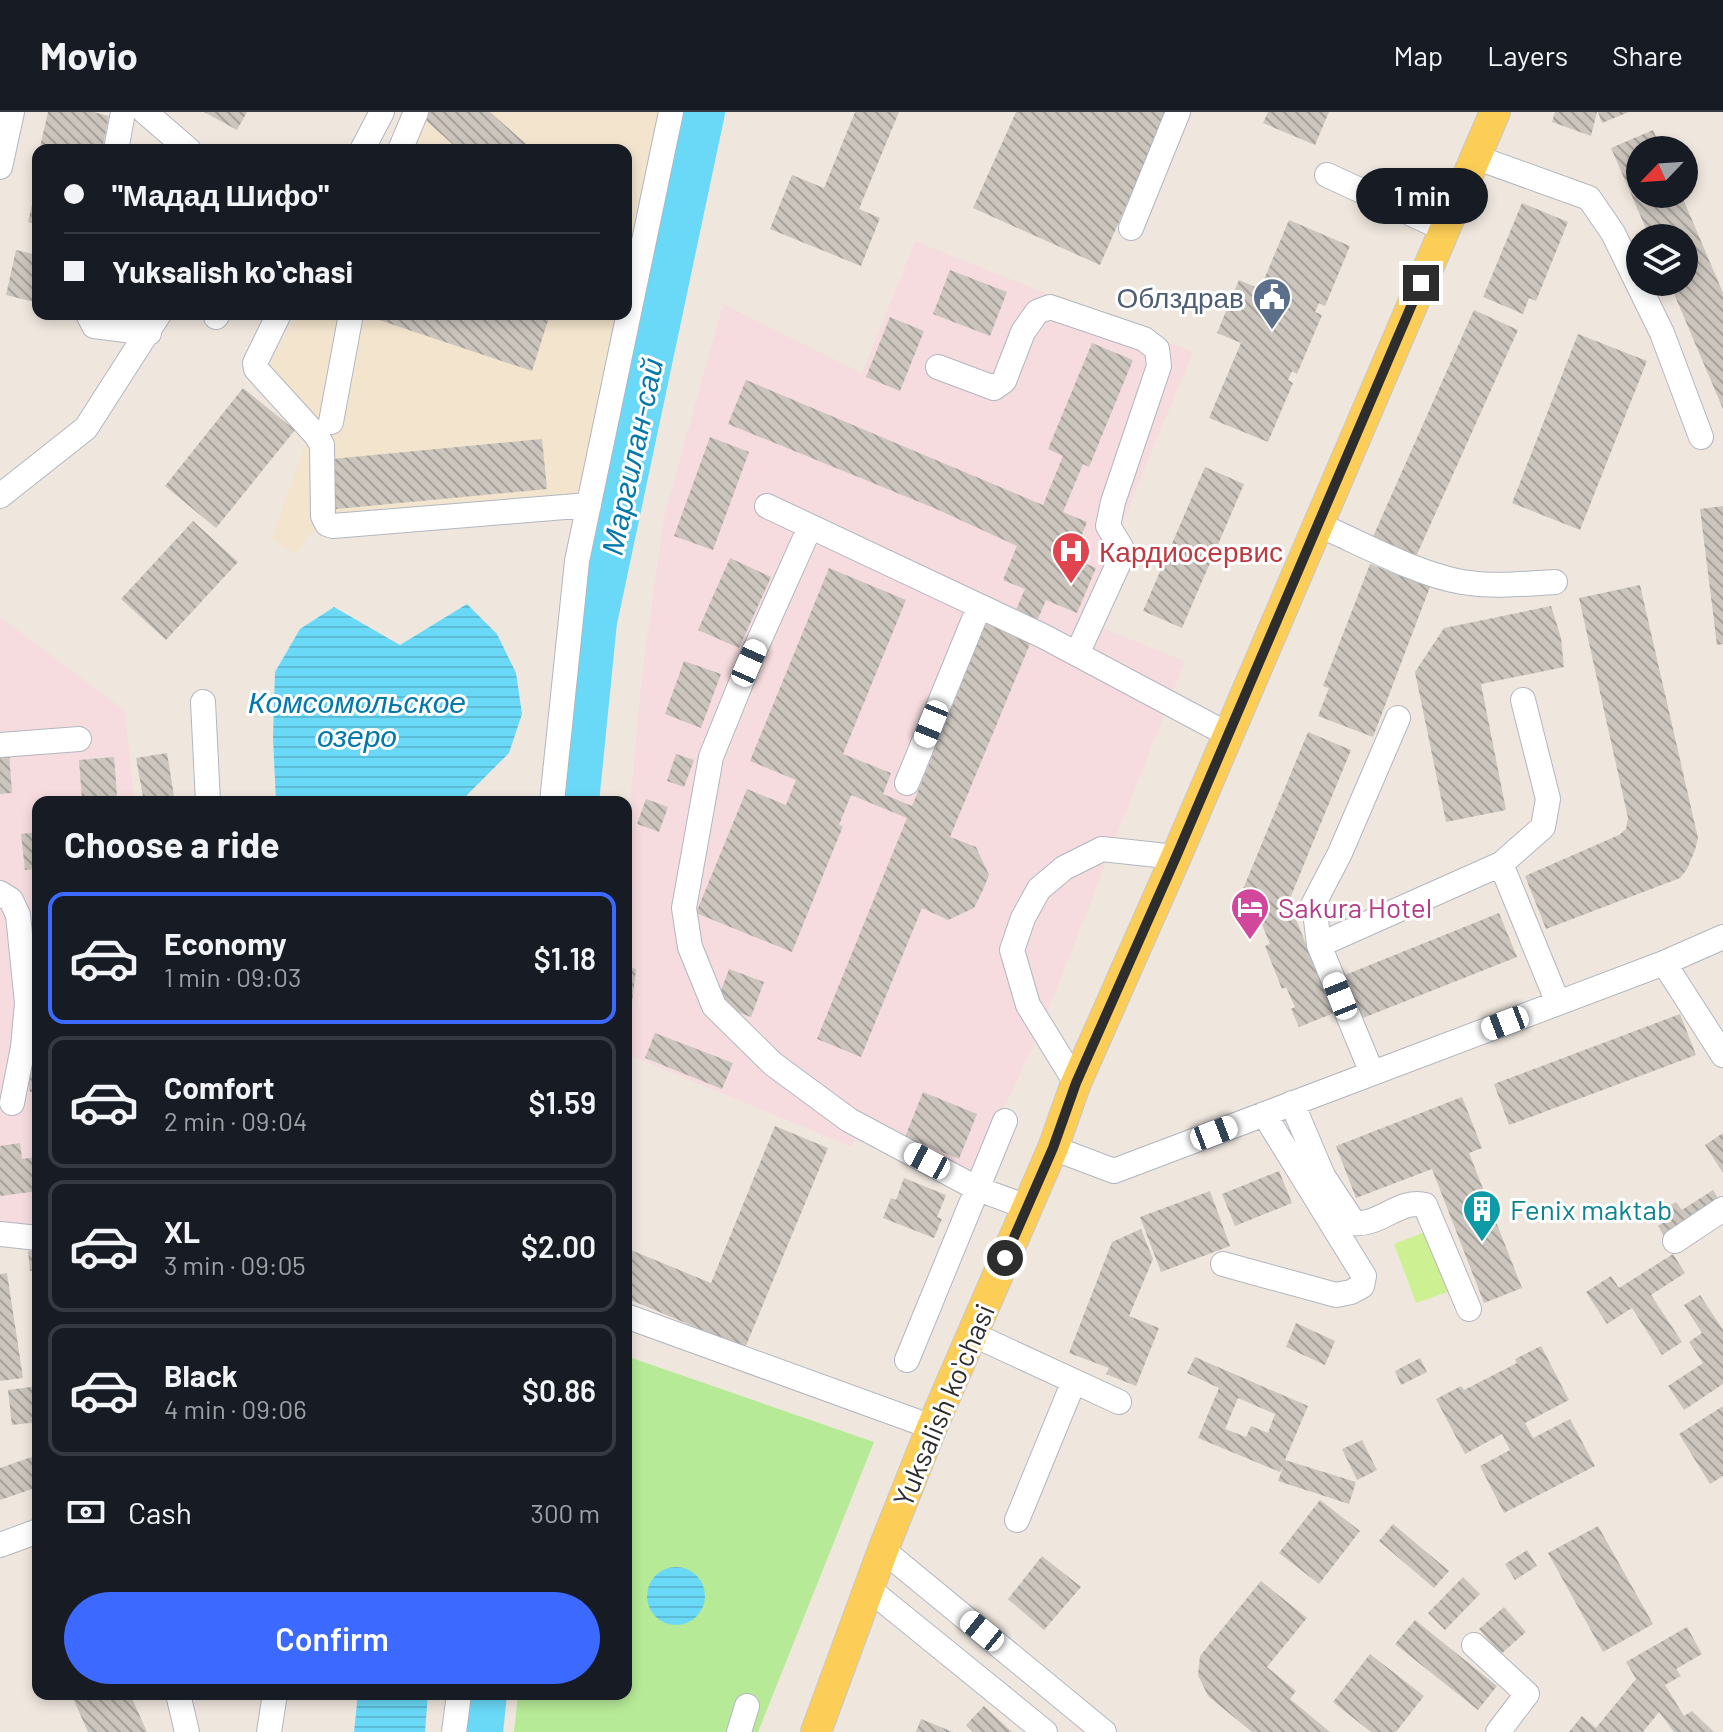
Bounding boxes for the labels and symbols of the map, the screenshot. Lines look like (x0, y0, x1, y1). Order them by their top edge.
north arrow (1626, 136, 1698, 208)
callout: 1 min (1355, 167, 1487, 223)
route end (1403, 265, 1439, 301)
public building icon: Облздрав (1251, 276, 1293, 331)
place label: Облздрав (1117, 280, 1244, 314)
water label: Маргилан-сай (593, 354, 669, 558)
hospital icon: Кардиосервис (1050, 530, 1092, 585)
place label: Кардиосервис (1099, 534, 1283, 568)
car (728, 636, 770, 690)
water label: Комсомольское озеро (248, 683, 466, 753)
car (911, 697, 951, 751)
hotel icon: Sakura Hotel (1229, 886, 1271, 941)
place label: Sakura Hotel (1278, 890, 1432, 924)
car (1320, 969, 1360, 1023)
car (1478, 1003, 1532, 1043)
car (1187, 1113, 1241, 1153)
car (900, 1139, 954, 1183)
building icon: Fenix maktab (1461, 1188, 1503, 1243)
place label: Fenix maktab (1510, 1192, 1672, 1226)
route start (987, 1240, 1023, 1276)
street label: Yuksalish koʻchasi (885, 1299, 1001, 1511)
car (956, 1607, 1008, 1655)

